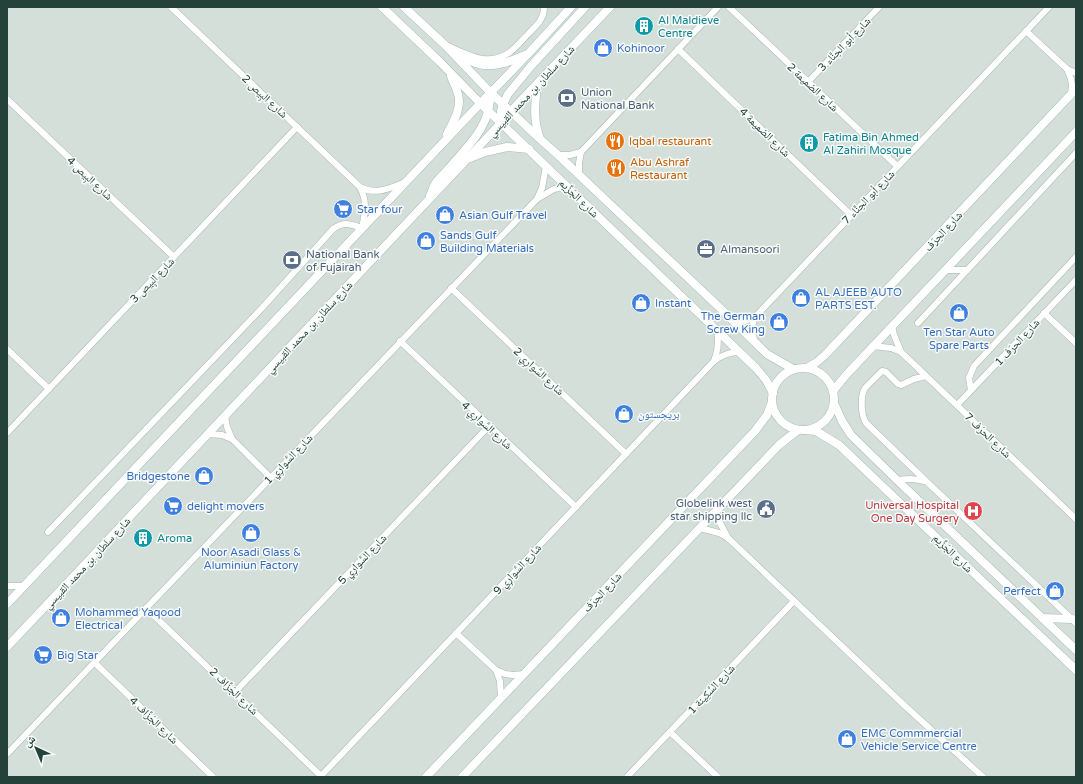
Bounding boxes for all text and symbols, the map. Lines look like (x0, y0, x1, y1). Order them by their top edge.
place label: Al Maldieve Centre (658, 14, 719, 40)
street label: شارع أبو الحِنَّاء 3 (815, 14, 873, 74)
building icon: Al Maldieve Centre (633, 15, 655, 37)
shop icon: Kohinoor (592, 37, 614, 59)
place label: Kohinoor (617, 42, 666, 55)
street label: شارع سلطان بن محمد القبيسي (485, 43, 579, 141)
street label: شارع الضميمة 2 (784, 60, 841, 114)
street label: شارع البِيص 2 (238, 72, 290, 122)
place label: Union National Bank (581, 86, 655, 112)
bank icon: Union National Bank (556, 87, 578, 109)
street label: شارع الضميمة 4 (737, 105, 793, 160)
restaurant icon: Iqbal restaurant (604, 130, 626, 152)
place label: Fatima Bin Ahmed Al Zahiri Mosque (823, 131, 919, 157)
building icon: Fatima Bin Ahmed Al Zahiri Mosque (798, 132, 820, 154)
place label: Iqbal restaurant (629, 135, 711, 148)
street label: شارع البِيص 4 (63, 154, 115, 204)
place label: Abu Ashraf Restaurant (630, 156, 690, 182)
restaurant icon: Abu Ashraf Restaurant (605, 157, 627, 179)
street label: شارع أبو الحِنَّاء 7 (839, 167, 897, 227)
street label: شارع الجَزِّيم (555, 176, 601, 221)
supermarket icon: Star four (332, 198, 354, 220)
place label: Star four (357, 203, 403, 216)
shop icon: Asian Gulf Travel (434, 204, 456, 226)
place label: Asian Gulf Travel (459, 209, 547, 222)
street label: شارع الحِرَف (922, 209, 965, 254)
place label: Sands Gulf Building Materials (440, 229, 534, 255)
shop icon: Sands Gulf Building Materials (415, 230, 437, 252)
office icon: Almansoori (695, 238, 717, 260)
place label: Almansoori (720, 243, 779, 256)
place label: National Bank of Fujairah (306, 248, 380, 274)
bank icon: National Bank of Fujairah (281, 249, 303, 271)
street label: شارع البِيص 3 (128, 255, 178, 306)
street label: شارع سلطان بن محمد القبيسي (263, 279, 357, 377)
place label: AL AJEEB AUTO PARTS EST. (815, 286, 902, 312)
shop icon: AL AJEEB AUTO PARTS EST. (790, 287, 812, 309)
shop icon: Instant (630, 292, 652, 314)
place label: Instant (655, 297, 691, 310)
shop icon: Ten Star Auto Spare Parts (948, 302, 970, 324)
place label: The German Screw King (701, 310, 765, 336)
shop icon: The German Screw King (768, 311, 790, 333)
street label: شارع الحرَف 1 (992, 316, 1042, 369)
place label: Ten Star Auto Spare Parts (923, 326, 995, 352)
street label: شارع السَّوارِي 2 (509, 345, 567, 399)
street label: شارع السَّوارِي 4 (457, 399, 515, 453)
shop icon: بريجستون (613, 403, 635, 425)
place label: بريجستون (638, 408, 679, 421)
street label: شارع الحرَف 7 (962, 410, 1014, 461)
street label: شارع السَّوارِي 1 (261, 432, 317, 488)
shop icon: Bridgestone (193, 465, 215, 487)
place label: Bridgestone (126, 470, 190, 483)
supermarket icon: delight movers (162, 495, 184, 517)
place label: Globelink west star shipping llc (670, 497, 752, 523)
public building icon: Globelink west star shipping llc (755, 498, 777, 520)
place label: Universal Hospital One Day Surgery (865, 499, 959, 525)
place label: delight movers (187, 500, 264, 513)
hospital icon: Universal Hospital One Day Surgery (962, 500, 984, 522)
street label: شارع سلطان بن محمد القبيسي (41, 515, 135, 613)
shop icon: Noor Asadi Glass & Aluminiun Factory (240, 522, 262, 544)
building icon: Aroma (132, 527, 154, 549)
street label: شارع الجَزِّيم (929, 531, 975, 576)
place label: Aroma (157, 532, 192, 545)
street label: شارع السَّوارِي 5 (335, 532, 391, 588)
street label: شارع السَّوارِي 9 (491, 541, 545, 599)
place label: Noor Asadi Glass & Aluminiun Factory (201, 546, 301, 572)
street label: شارع الحِرَف (580, 570, 624, 615)
shop icon: Perfect (1044, 580, 1066, 602)
place label: Perfect (1003, 585, 1041, 598)
place label: Mohammed Yaqood Electrical (75, 606, 181, 632)
shop icon: Mohammed Yaqood Electrical (50, 607, 72, 629)
supermarket icon: Big Star (32, 644, 54, 666)
place label: Big Star (57, 649, 99, 662)
street label: شارع السَّكِينة 1 (685, 662, 738, 717)
street label: شارع الجَزَّاف 2 (207, 665, 261, 718)
street label: شارع الجَزَّاف 4 (127, 694, 181, 747)
place label: EMC Commmercial Vehicle Service Centre (861, 727, 977, 753)
north arrow (16, 728, 56, 768)
shop icon: EMC Commmercial Vehicle Service Centre (836, 728, 858, 750)
text: ش (21, 732, 39, 751)

